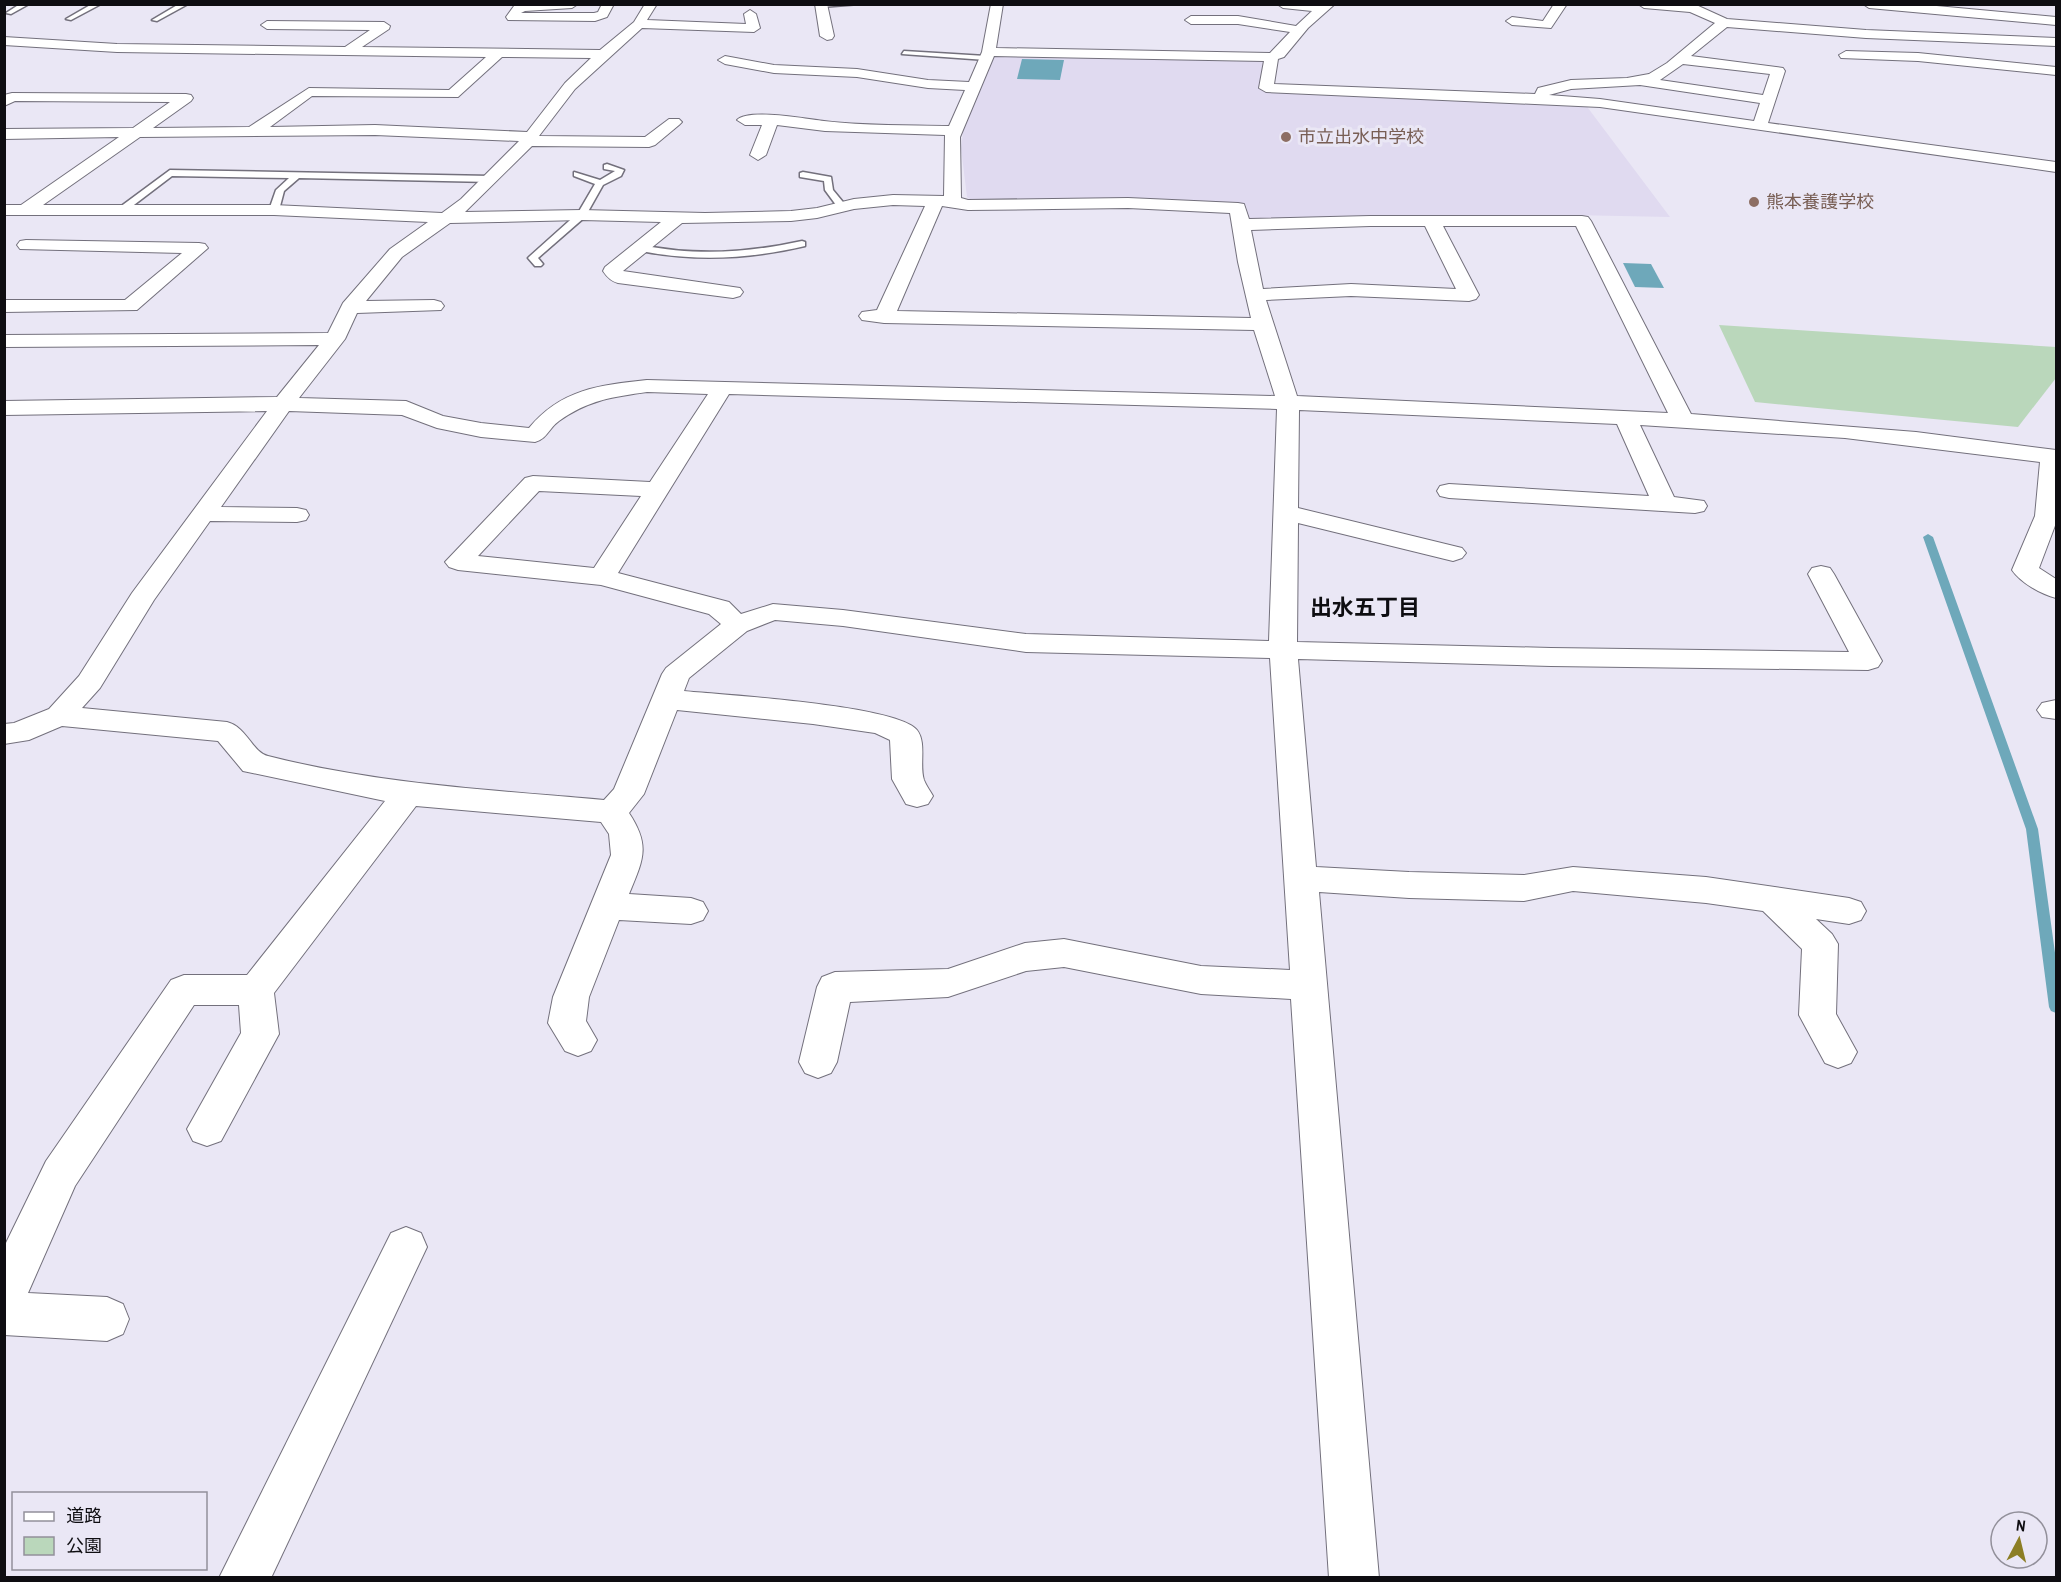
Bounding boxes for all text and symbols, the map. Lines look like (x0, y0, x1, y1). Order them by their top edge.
place label: 市立出水中学校 (1298, 124, 1424, 149)
marker: 市立出水中学校 (1279, 130, 1293, 144)
place label: 熊本養護学校 (1766, 189, 1874, 214)
marker: 熊本養護学校 (1747, 195, 1761, 209)
district label: 出水五丁目 (1310, 592, 1420, 622)
legend (12, 1492, 207, 1570)
text: 道路 (66, 1503, 102, 1528)
north arrow (1989, 1510, 2049, 1570)
text: N (2015, 1514, 2027, 1537)
text: 公園 (66, 1533, 102, 1558)

